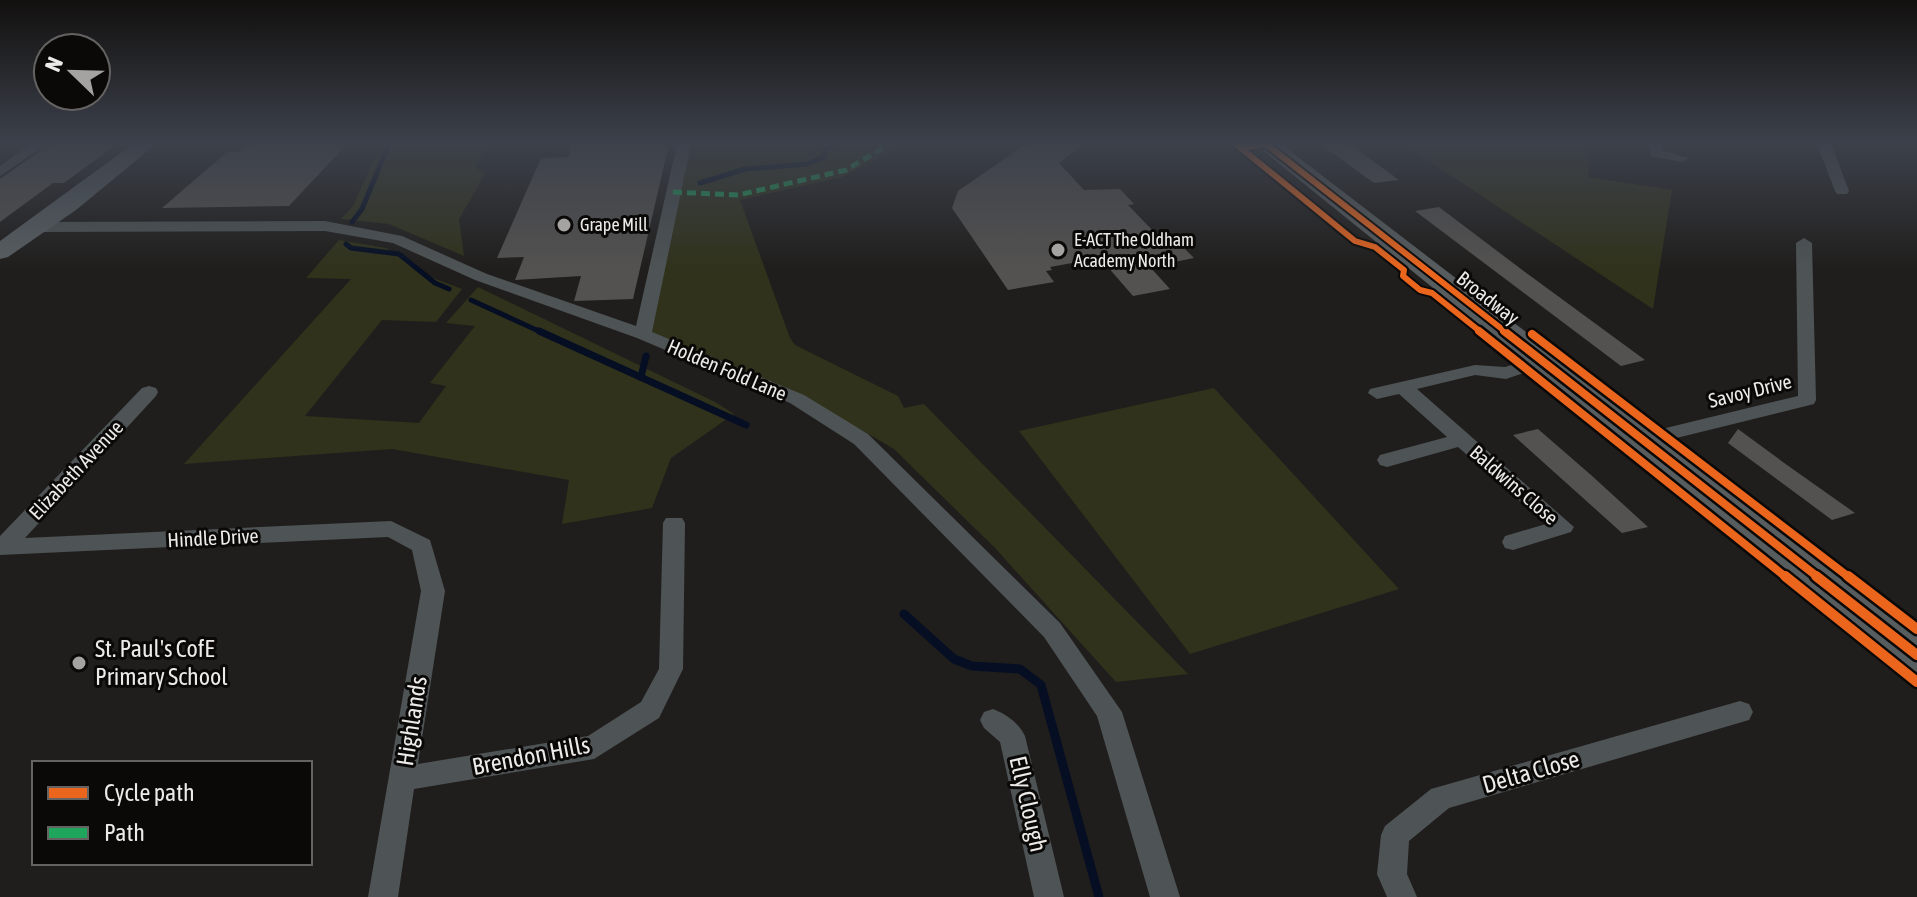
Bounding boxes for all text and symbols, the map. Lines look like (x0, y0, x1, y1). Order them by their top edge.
north arrow (32, 32, 112, 112)
text: N (39, 53, 68, 75)
place label: Grape Mill (580, 214, 648, 235)
marker: Grape Mill (555, 216, 573, 234)
place label: E-ACT The Oldham Academy North (1074, 229, 1194, 271)
marker: E-ACT The Oldham Academy North (1049, 241, 1067, 259)
street label: Broadway (1453, 266, 1524, 329)
street label: Holden Fold Lane (664, 334, 790, 405)
street label: Savoy Drive (1706, 369, 1794, 412)
street label: Elizabeth Avenue (24, 415, 127, 524)
street label: Baldwins Close (1466, 440, 1563, 529)
street label: Hindle Drive (167, 524, 259, 551)
place label: St. Paul's CofE Primary School (95, 635, 228, 690)
marker: St. Paul's CofE Primary School (70, 654, 88, 672)
street label: Highlands (391, 674, 432, 768)
street label: Brendon Hills (470, 731, 592, 780)
street label: Delta Close (1479, 745, 1582, 798)
street label: Elly Clough (1004, 753, 1053, 854)
legend (32, 761, 312, 865)
text: Cycle path (104, 779, 195, 806)
text: Path (104, 819, 145, 846)

